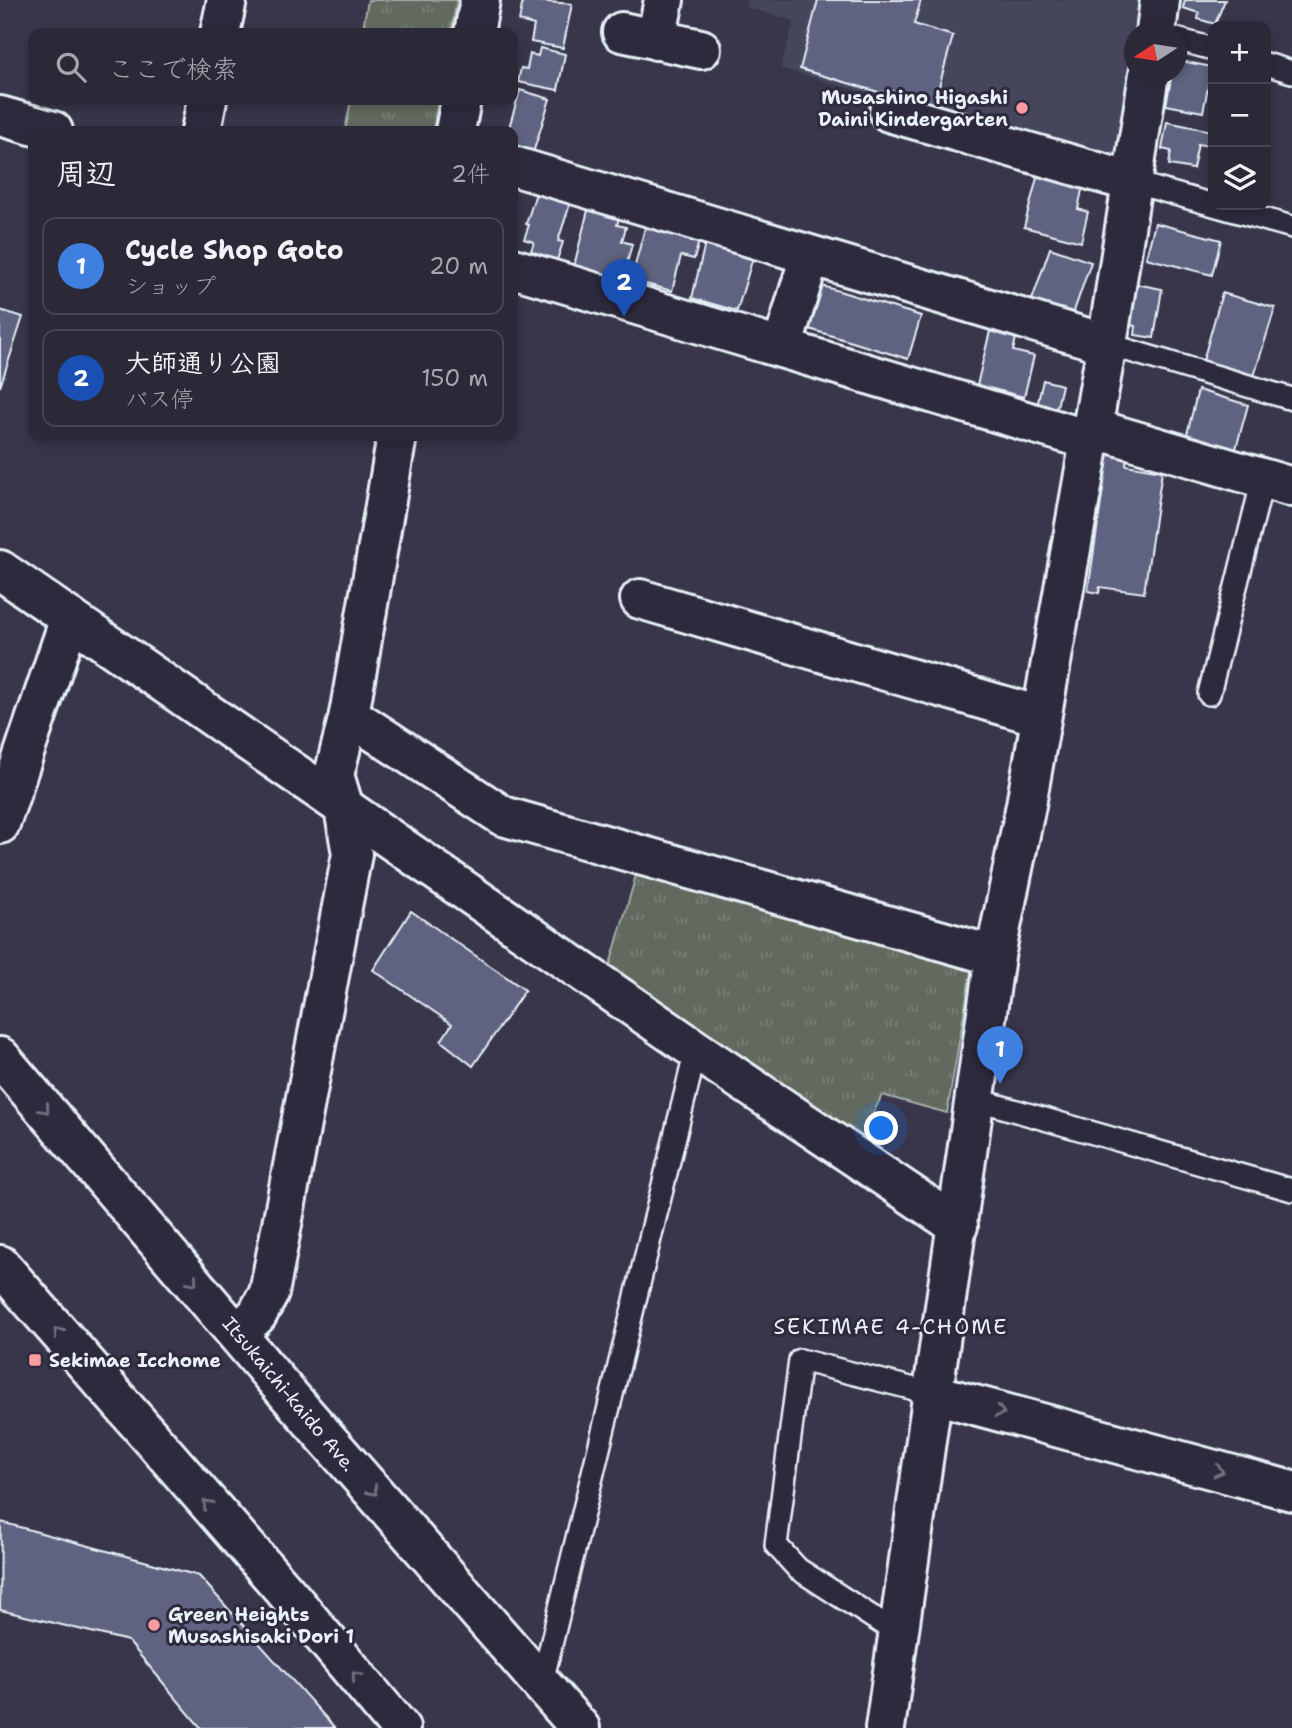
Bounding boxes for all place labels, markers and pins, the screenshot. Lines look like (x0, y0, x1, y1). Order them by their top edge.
place label: Musashino Higashi Daini Kindergarten (818, 85, 1008, 132)
marker: Musashino Higashi Daini Kindergarten (1014, 100, 1030, 116)
pin: 2 (601, 259, 647, 317)
pin: 1 (977, 1026, 1023, 1084)
place label: Sekimae Icchome (49, 1348, 221, 1373)
marker: Sekimae Icchome (27, 1352, 43, 1368)
place label: Green Heights Musashisaki Dori 1 (168, 1602, 354, 1649)
marker: Green Heights Musashisaki Dori 1 (146, 1617, 162, 1633)

